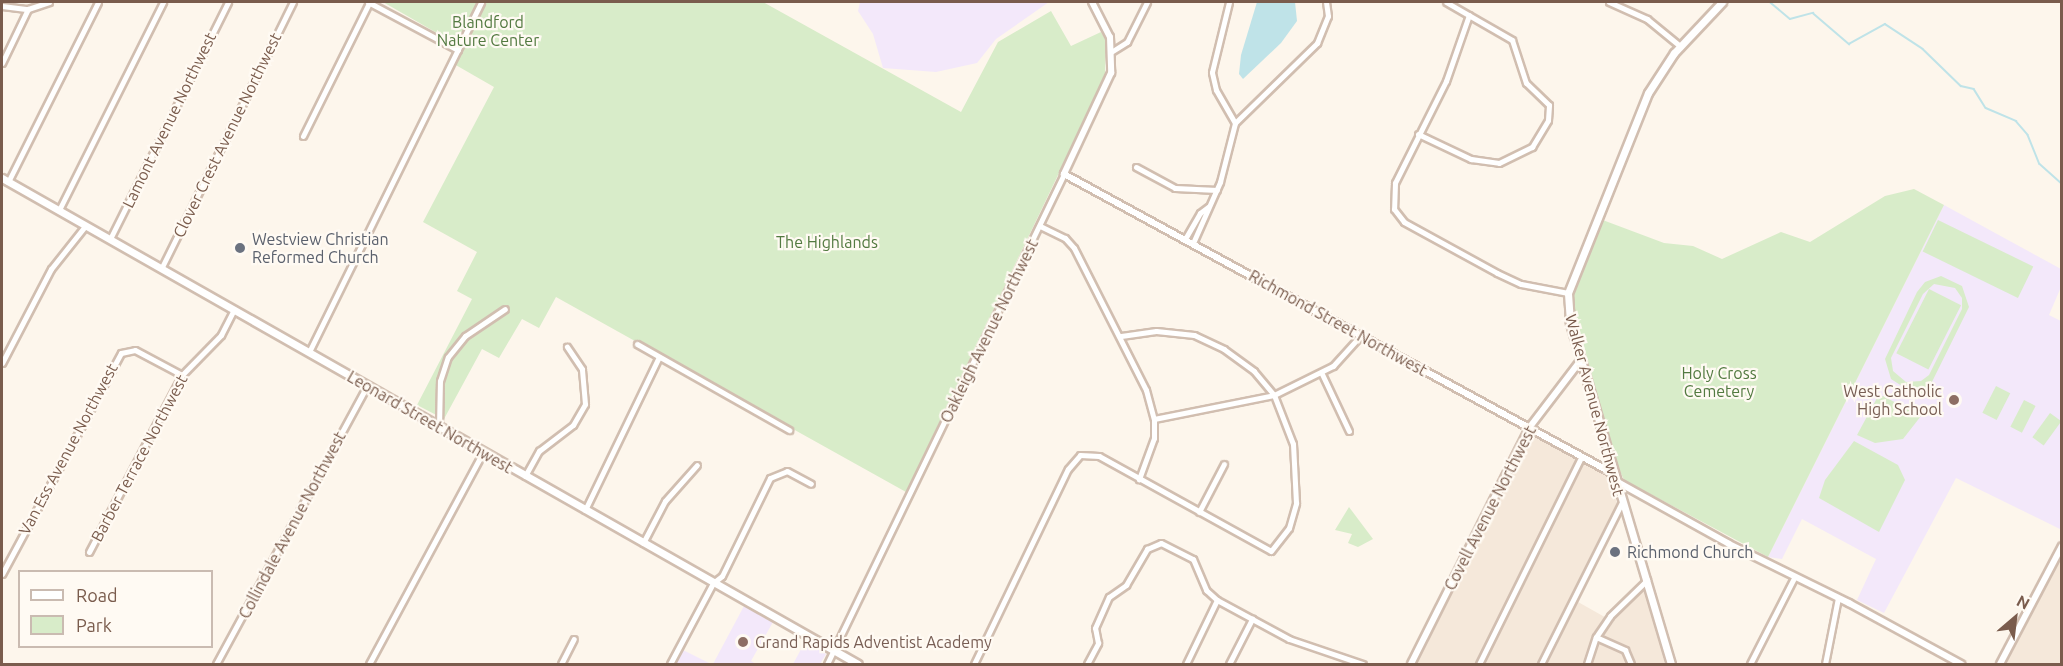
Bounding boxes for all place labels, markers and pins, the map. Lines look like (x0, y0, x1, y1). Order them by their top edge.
place label: Westview Christian Reformed Church (252, 229, 389, 267)
marker: Westview Christian Reformed Church (233, 241, 247, 255)
place label: West Catholic High School (1843, 381, 1942, 419)
marker: West Catholic High School (1947, 393, 1961, 407)
place label: Richmond Church (1627, 542, 1753, 562)
marker: Richmond Church (1608, 545, 1622, 559)
place label: Grand Rapids Adventist Academy (755, 632, 992, 652)
marker: Grand Rapids Adventist Academy (736, 635, 750, 649)

